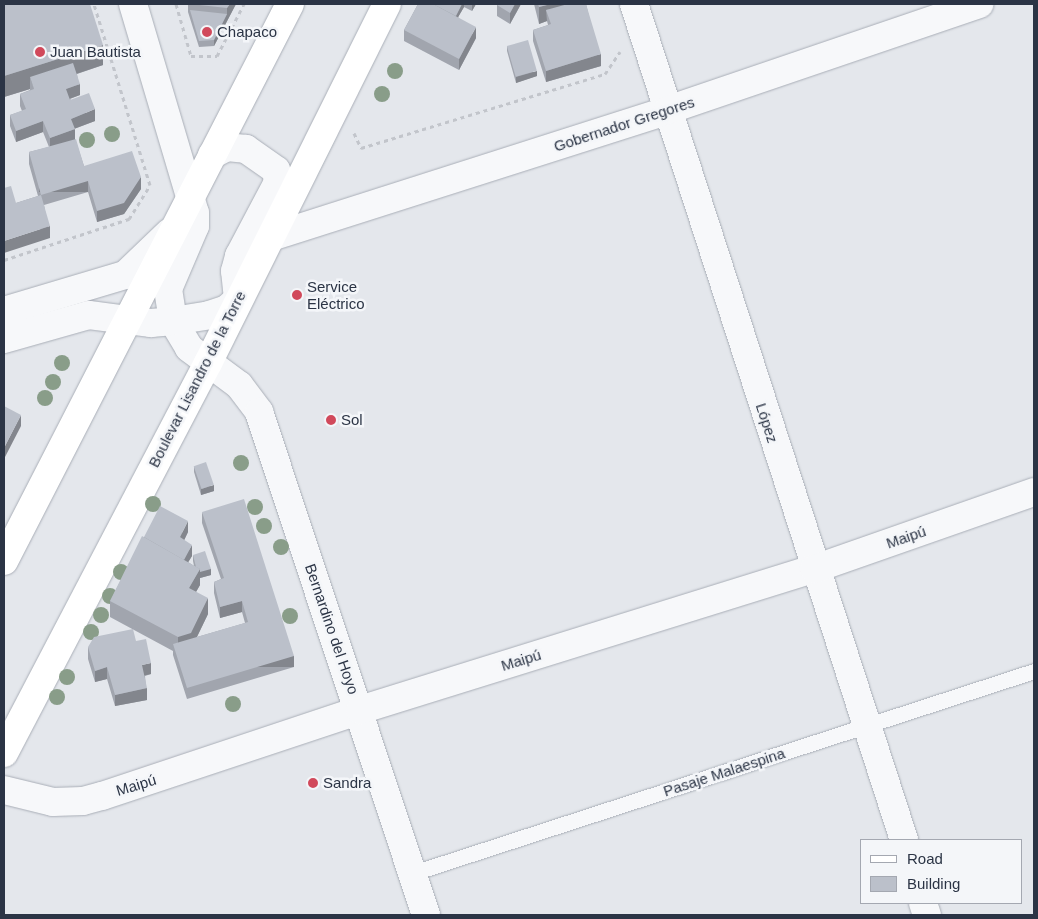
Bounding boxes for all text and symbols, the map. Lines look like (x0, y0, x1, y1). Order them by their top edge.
place label: Chapaco (217, 23, 277, 41)
marker: Chapaco (201, 26, 213, 38)
place label: Juan Bautista (50, 43, 141, 61)
marker: Juan Bautista (34, 46, 46, 58)
street label: Gobernador Gregores (551, 93, 697, 155)
place label: Service Eléctrico (307, 277, 365, 312)
street label: Boulevar Lisandro de la Torre (145, 288, 249, 470)
marker: Service Eléctrico (291, 289, 303, 301)
street label: López (752, 401, 782, 445)
place label: Sol (341, 411, 363, 429)
marker: Sol (325, 414, 337, 426)
street label: Maipú (884, 522, 928, 552)
street label: Bernardino del Hoyo (301, 561, 363, 697)
street label: Maipú (499, 645, 543, 675)
street label: Pasaje Malaespina (661, 744, 787, 800)
street label: Maipú (114, 770, 158, 800)
place label: Sandra (323, 774, 371, 792)
marker: Sandra (307, 777, 319, 789)
legend (860, 839, 1023, 904)
text: Road (907, 850, 943, 867)
text: Building (907, 875, 960, 892)

